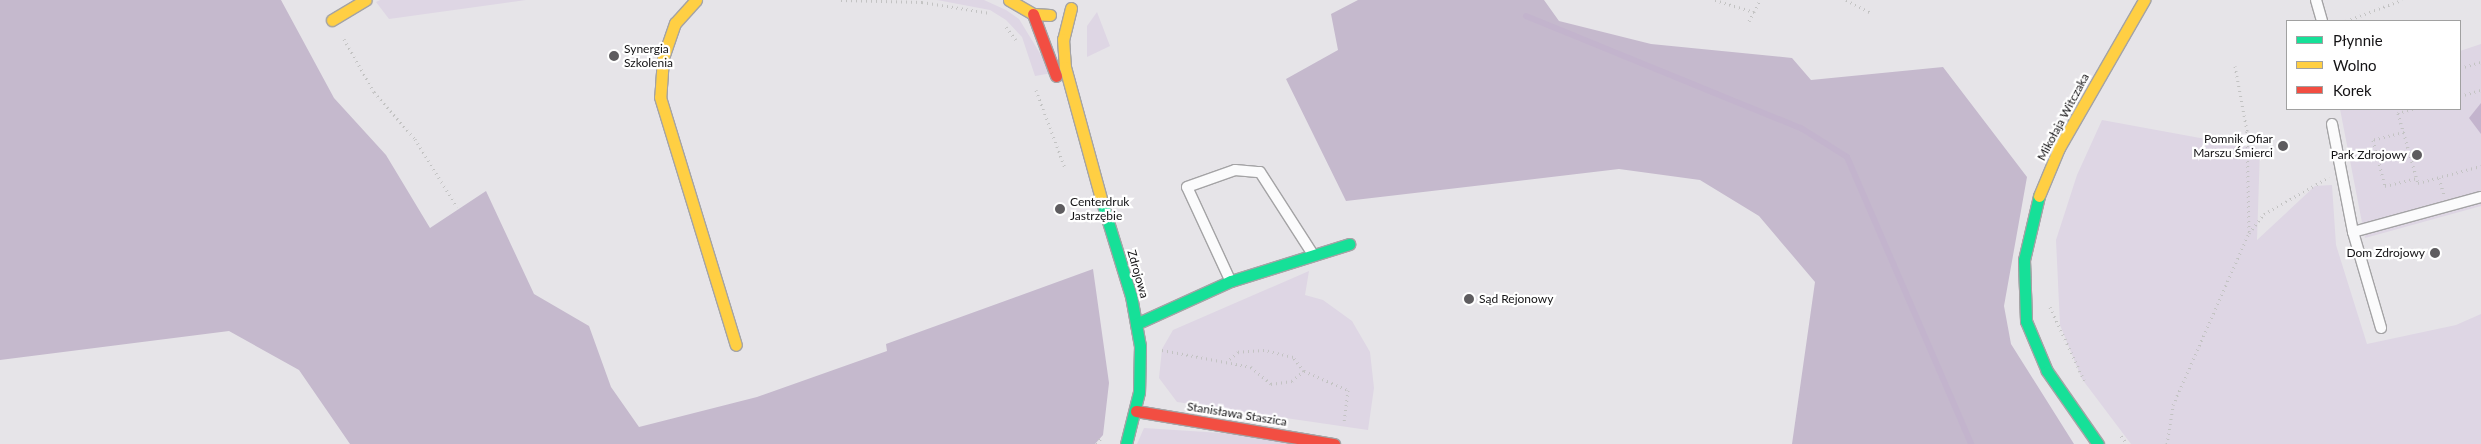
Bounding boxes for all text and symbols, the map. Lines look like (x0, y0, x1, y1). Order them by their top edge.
legend (2286, 20, 2461, 110)
text: Płynnie (2333, 31, 2383, 49)
place label: Synergia Szkolenia (624, 42, 673, 70)
marker: Synergia Szkolenia (608, 50, 620, 62)
text: Wolno (2333, 56, 2377, 74)
street label: Mikołaja Witczaka (2034, 71, 2092, 163)
text: Korek (2333, 81, 2372, 99)
place label: Pomnik Ofiar Marszu Śmierci (2193, 132, 2273, 160)
marker: Pomnik Ofiar Marszu Śmierci (2277, 140, 2289, 152)
place label: Park Zdrojowy (2331, 148, 2407, 162)
marker: Park Zdrojowy (2411, 149, 2423, 161)
place label: Centerdruk Jastrzębie (1070, 195, 1129, 223)
marker: Centerdruk Jastrzębie (1054, 203, 1066, 215)
place label: Dom Zdrojowy (2346, 246, 2425, 260)
marker: Dom Zdrojowy (2429, 247, 2441, 259)
street label: Zdrojowa (1124, 248, 1152, 300)
place label: Sąd Rejonowy (1479, 292, 1553, 306)
marker: Sąd Rejonowy (1463, 293, 1475, 305)
street label: Stanisława Staszica (1186, 399, 1288, 429)

